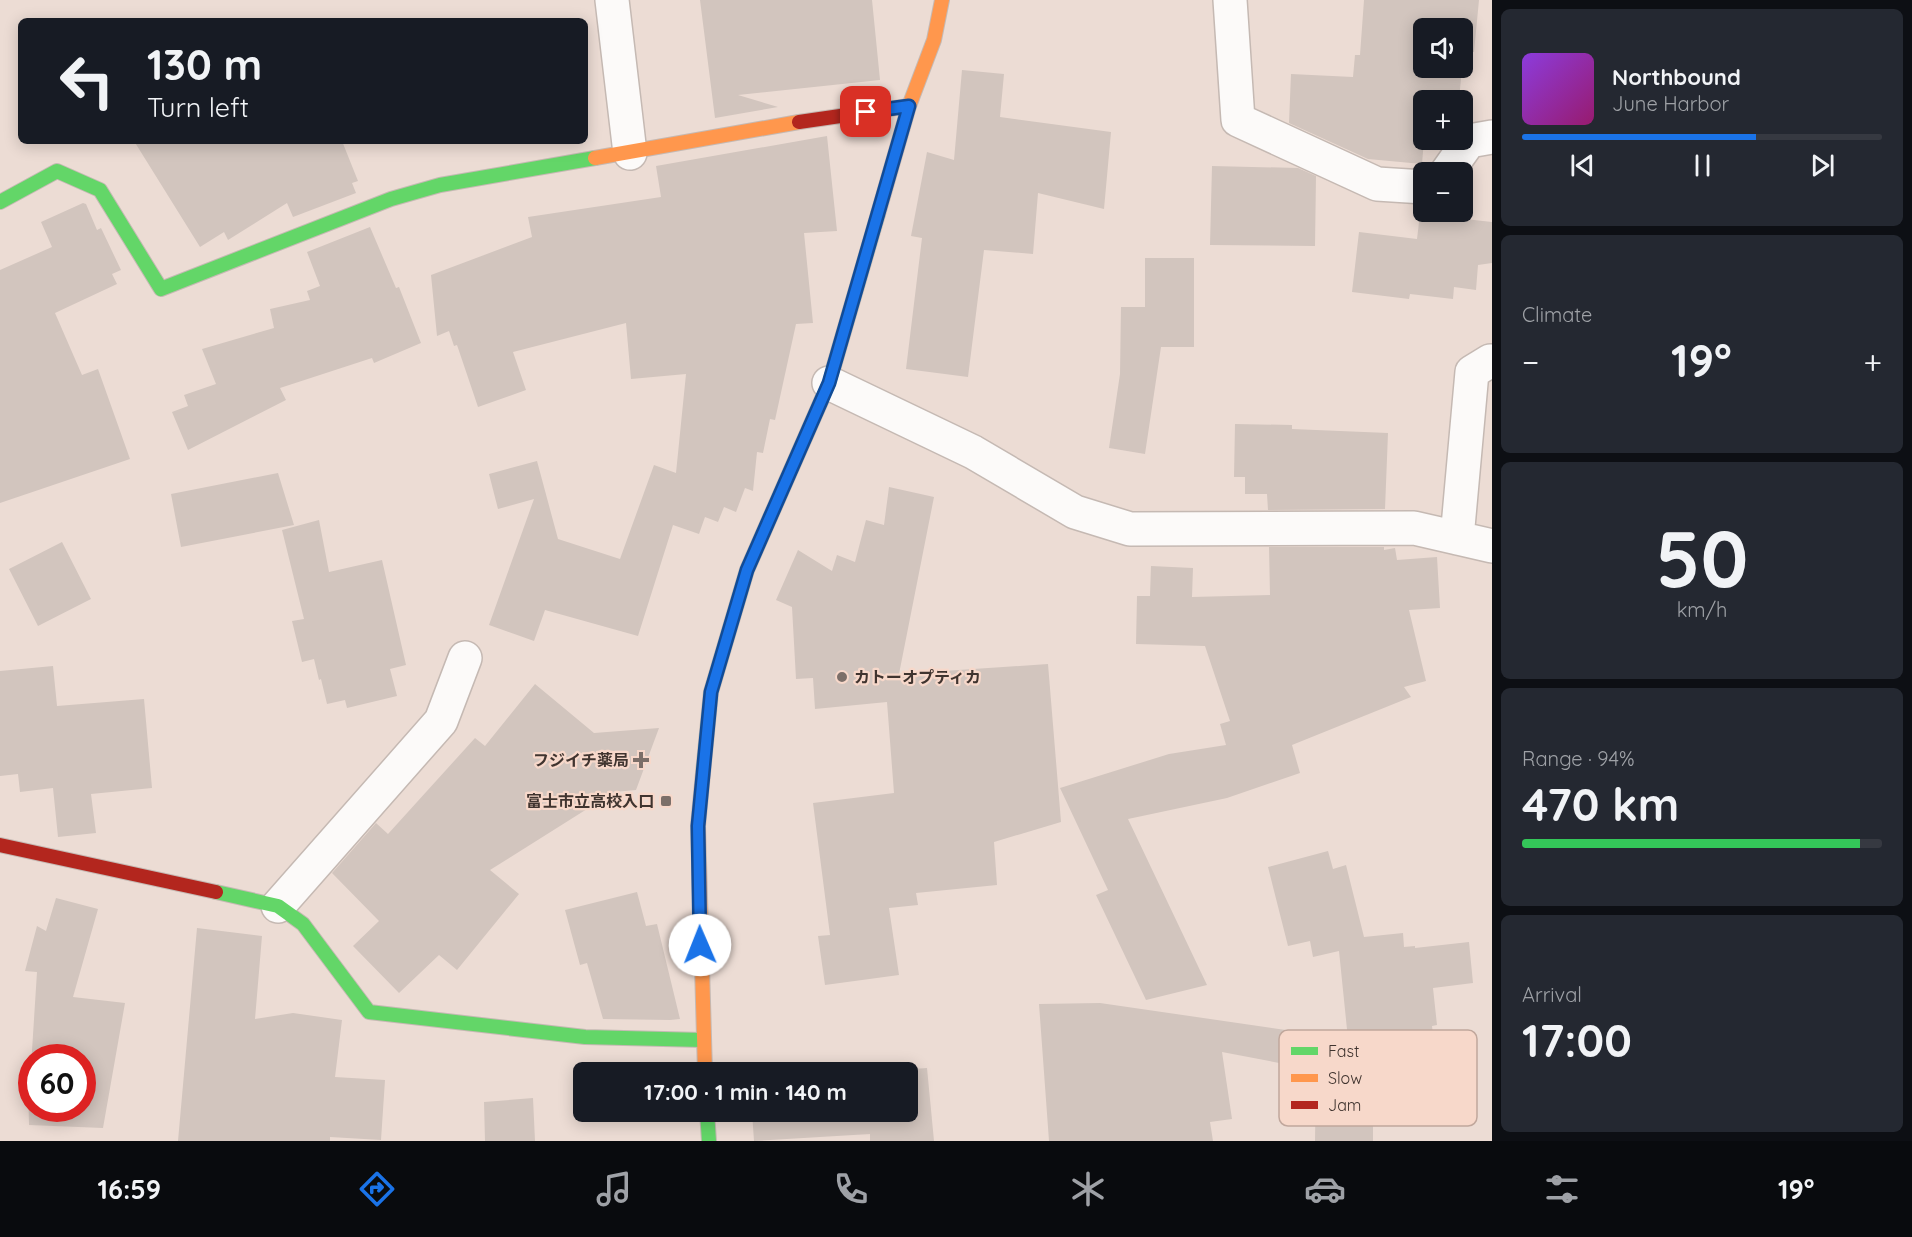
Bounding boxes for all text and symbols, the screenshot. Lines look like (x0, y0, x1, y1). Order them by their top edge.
map controls (1413, 18, 1473, 222)
button: sound (1413, 18, 1473, 78)
text: 130 m (147, 38, 262, 91)
icon: left (48, 42, 126, 120)
text: Northbound (1612, 63, 1741, 91)
pin (840, 86, 891, 137)
text: Turn left (147, 90, 249, 124)
button: + (1413, 90, 1473, 150)
text: June Harbor (1612, 91, 1729, 116)
icon: arrive (849, 95, 882, 128)
icon: previous (1566, 149, 1599, 182)
icon: pause (1686, 149, 1719, 182)
icon: next (1806, 149, 1839, 182)
button: − (1413, 162, 1473, 222)
text: Climate (1522, 302, 1592, 327)
text: 19° (1671, 332, 1732, 388)
text: − (1522, 341, 1539, 382)
text: + (1863, 341, 1882, 382)
text: 50 (1656, 509, 1748, 607)
text: km/h (1677, 597, 1727, 622)
place label: カトーオプティカ (854, 667, 981, 687)
marker: カトーオプティカ (835, 670, 849, 684)
text: Range · 94% (1522, 746, 1635, 771)
place label: フジイチ薬局 (533, 750, 629, 770)
marker: フジイチ薬局 (634, 753, 648, 767)
text: 470 km (1522, 776, 1679, 832)
place label: 富士市立高校入口 (526, 791, 654, 811)
marker: 富士市立高校入口 (659, 794, 673, 808)
position arrow (668, 913, 732, 977)
text: Arrival (1522, 982, 1582, 1007)
text: 17:00 (1522, 1012, 1632, 1068)
legend (1279, 1030, 1477, 1126)
text: Fast (1328, 1041, 1359, 1061)
speed limit sign: 60 (18, 1044, 96, 1122)
text: Slow (1328, 1068, 1362, 1088)
text: 17:00 · 1 min · 140 m (644, 1078, 847, 1106)
text: Jam (1328, 1095, 1361, 1115)
icon: directions (356, 1168, 398, 1210)
icon: music (593, 1168, 635, 1210)
icon: phone (830, 1168, 872, 1210)
icon: climate (1067, 1168, 1109, 1210)
icon: car (1304, 1168, 1346, 1210)
icon: filters (1541, 1168, 1583, 1210)
text: 16:59 (97, 1172, 161, 1206)
text: 19° (1778, 1172, 1814, 1206)

